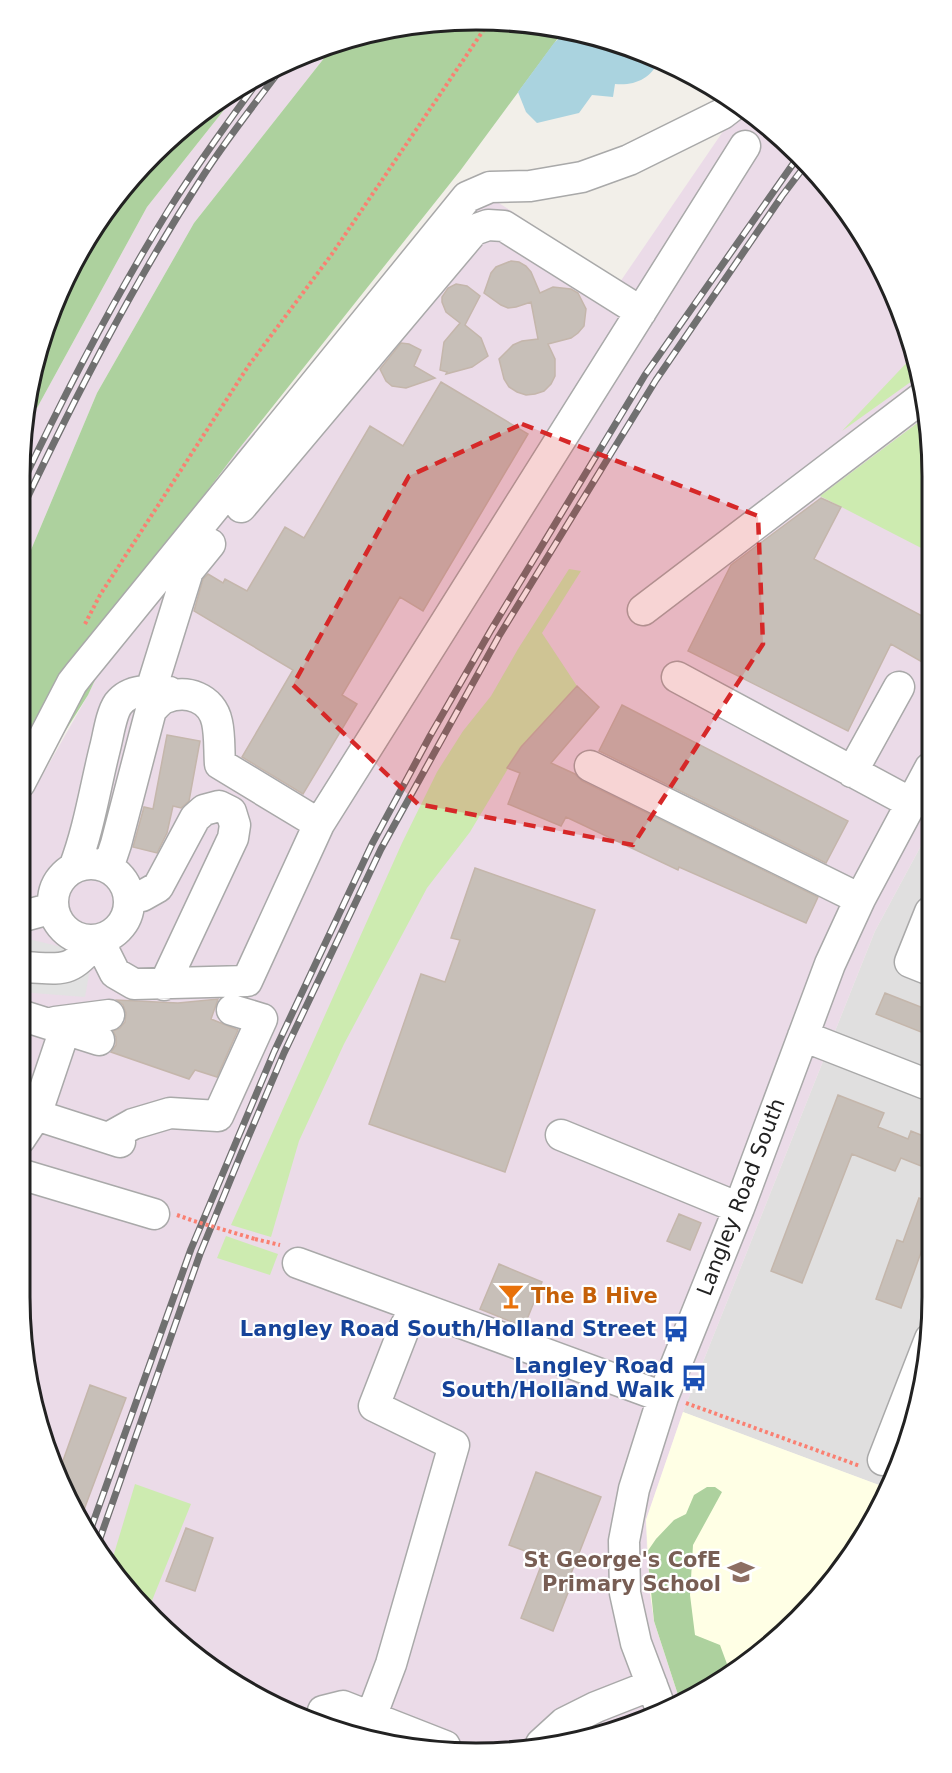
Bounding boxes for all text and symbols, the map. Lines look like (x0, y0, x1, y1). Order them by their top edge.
street label: Langley Road South (692, 1095, 790, 1299)
bar icon: The B Hive (496, 1281, 526, 1311)
place label: The B Hive (531, 1284, 658, 1308)
bus stop icon: Langley Road South/Holland Street (661, 1314, 691, 1344)
place label: Langley Road South/Holland Street (240, 1317, 656, 1341)
place label: Langley Road South/Holland Walk (441, 1354, 675, 1402)
bus stop icon: Langley Road South/Holland Walk (679, 1363, 709, 1393)
place label: St George's CofE Primary School (523, 1548, 721, 1596)
school or university icon: St George's CofE Primary School (726, 1557, 756, 1587)

